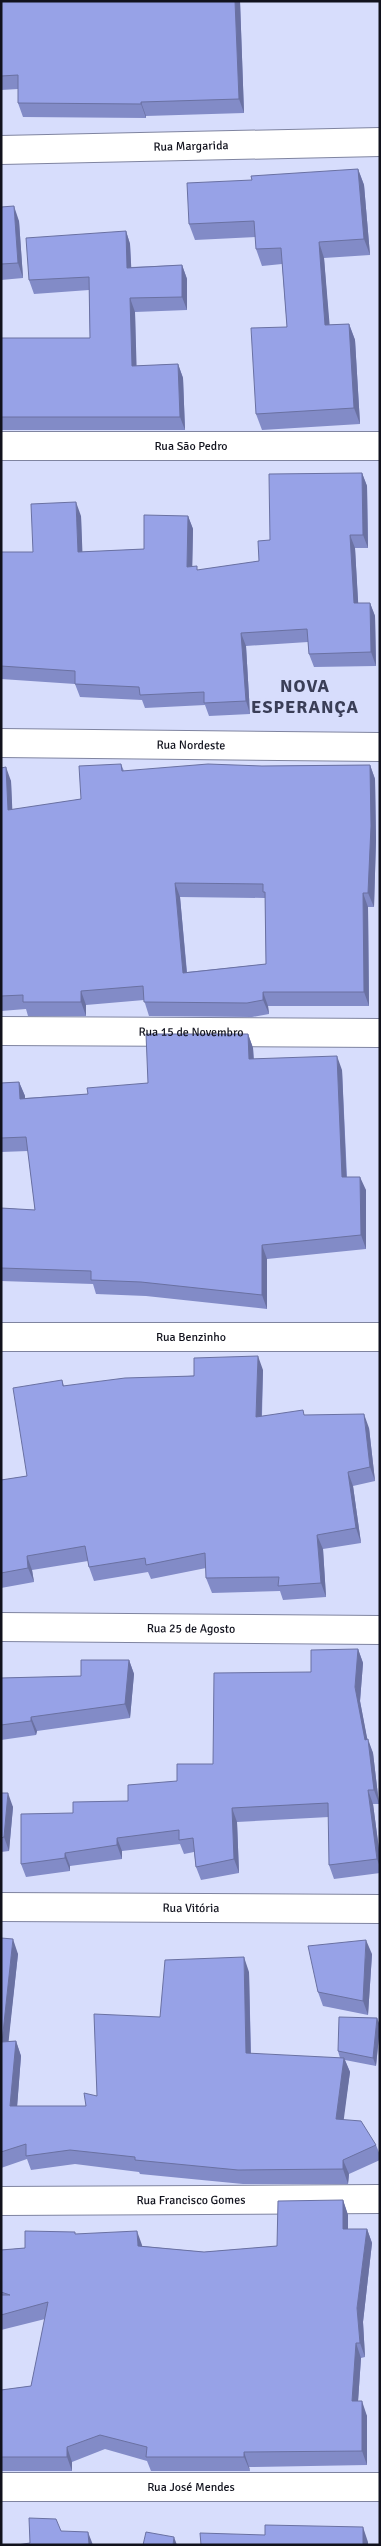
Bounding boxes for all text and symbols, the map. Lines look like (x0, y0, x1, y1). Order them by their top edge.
street label: Rua Margarida (153, 138, 229, 155)
street label: Rua São Pedro (154, 439, 228, 454)
district label: NOVA ESPERANÇA (251, 675, 359, 718)
street label: Rua Nordeste (157, 738, 225, 753)
street label: Rua 15 de Novembro (139, 1025, 243, 1040)
street label: Rua Benzinho (156, 1330, 226, 1345)
street label: Rua 25 de Agosto (147, 1621, 235, 1637)
street label: Rua Vitória (163, 1901, 219, 1916)
street label: Rua Francisco Gomes (137, 2193, 245, 2208)
street label: Rua José Mendes (147, 2480, 235, 2495)

